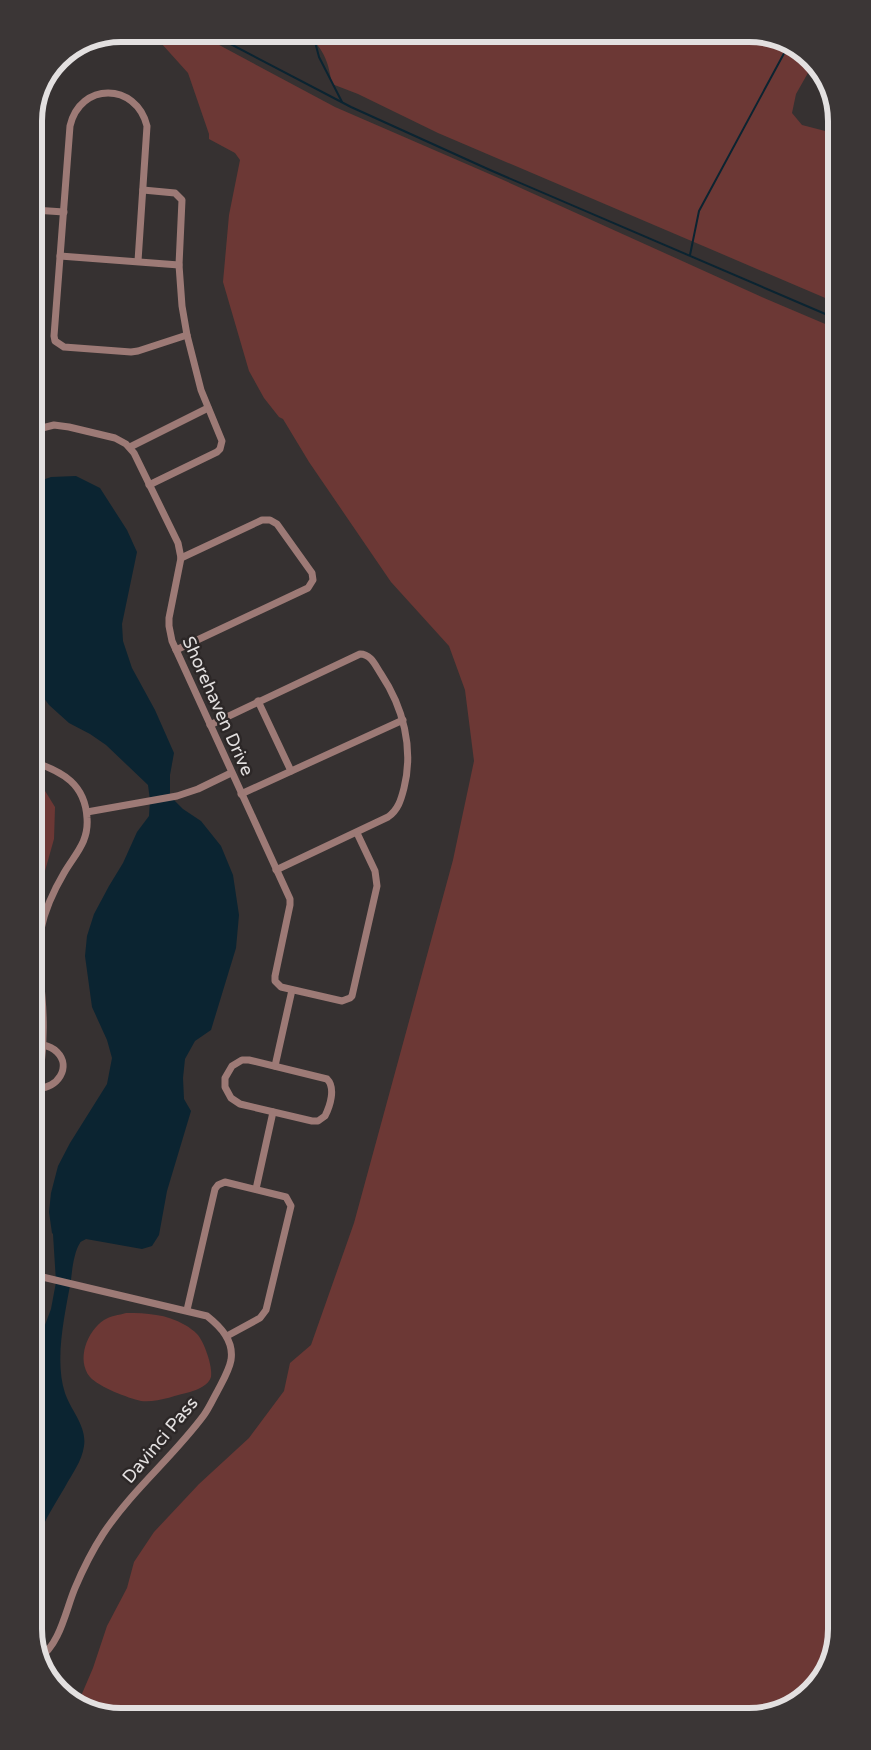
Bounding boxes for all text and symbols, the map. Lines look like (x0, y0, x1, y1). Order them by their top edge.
street label: Shorehaven Drive (177, 633, 259, 779)
street label: Davinci Pass (117, 1392, 203, 1488)

